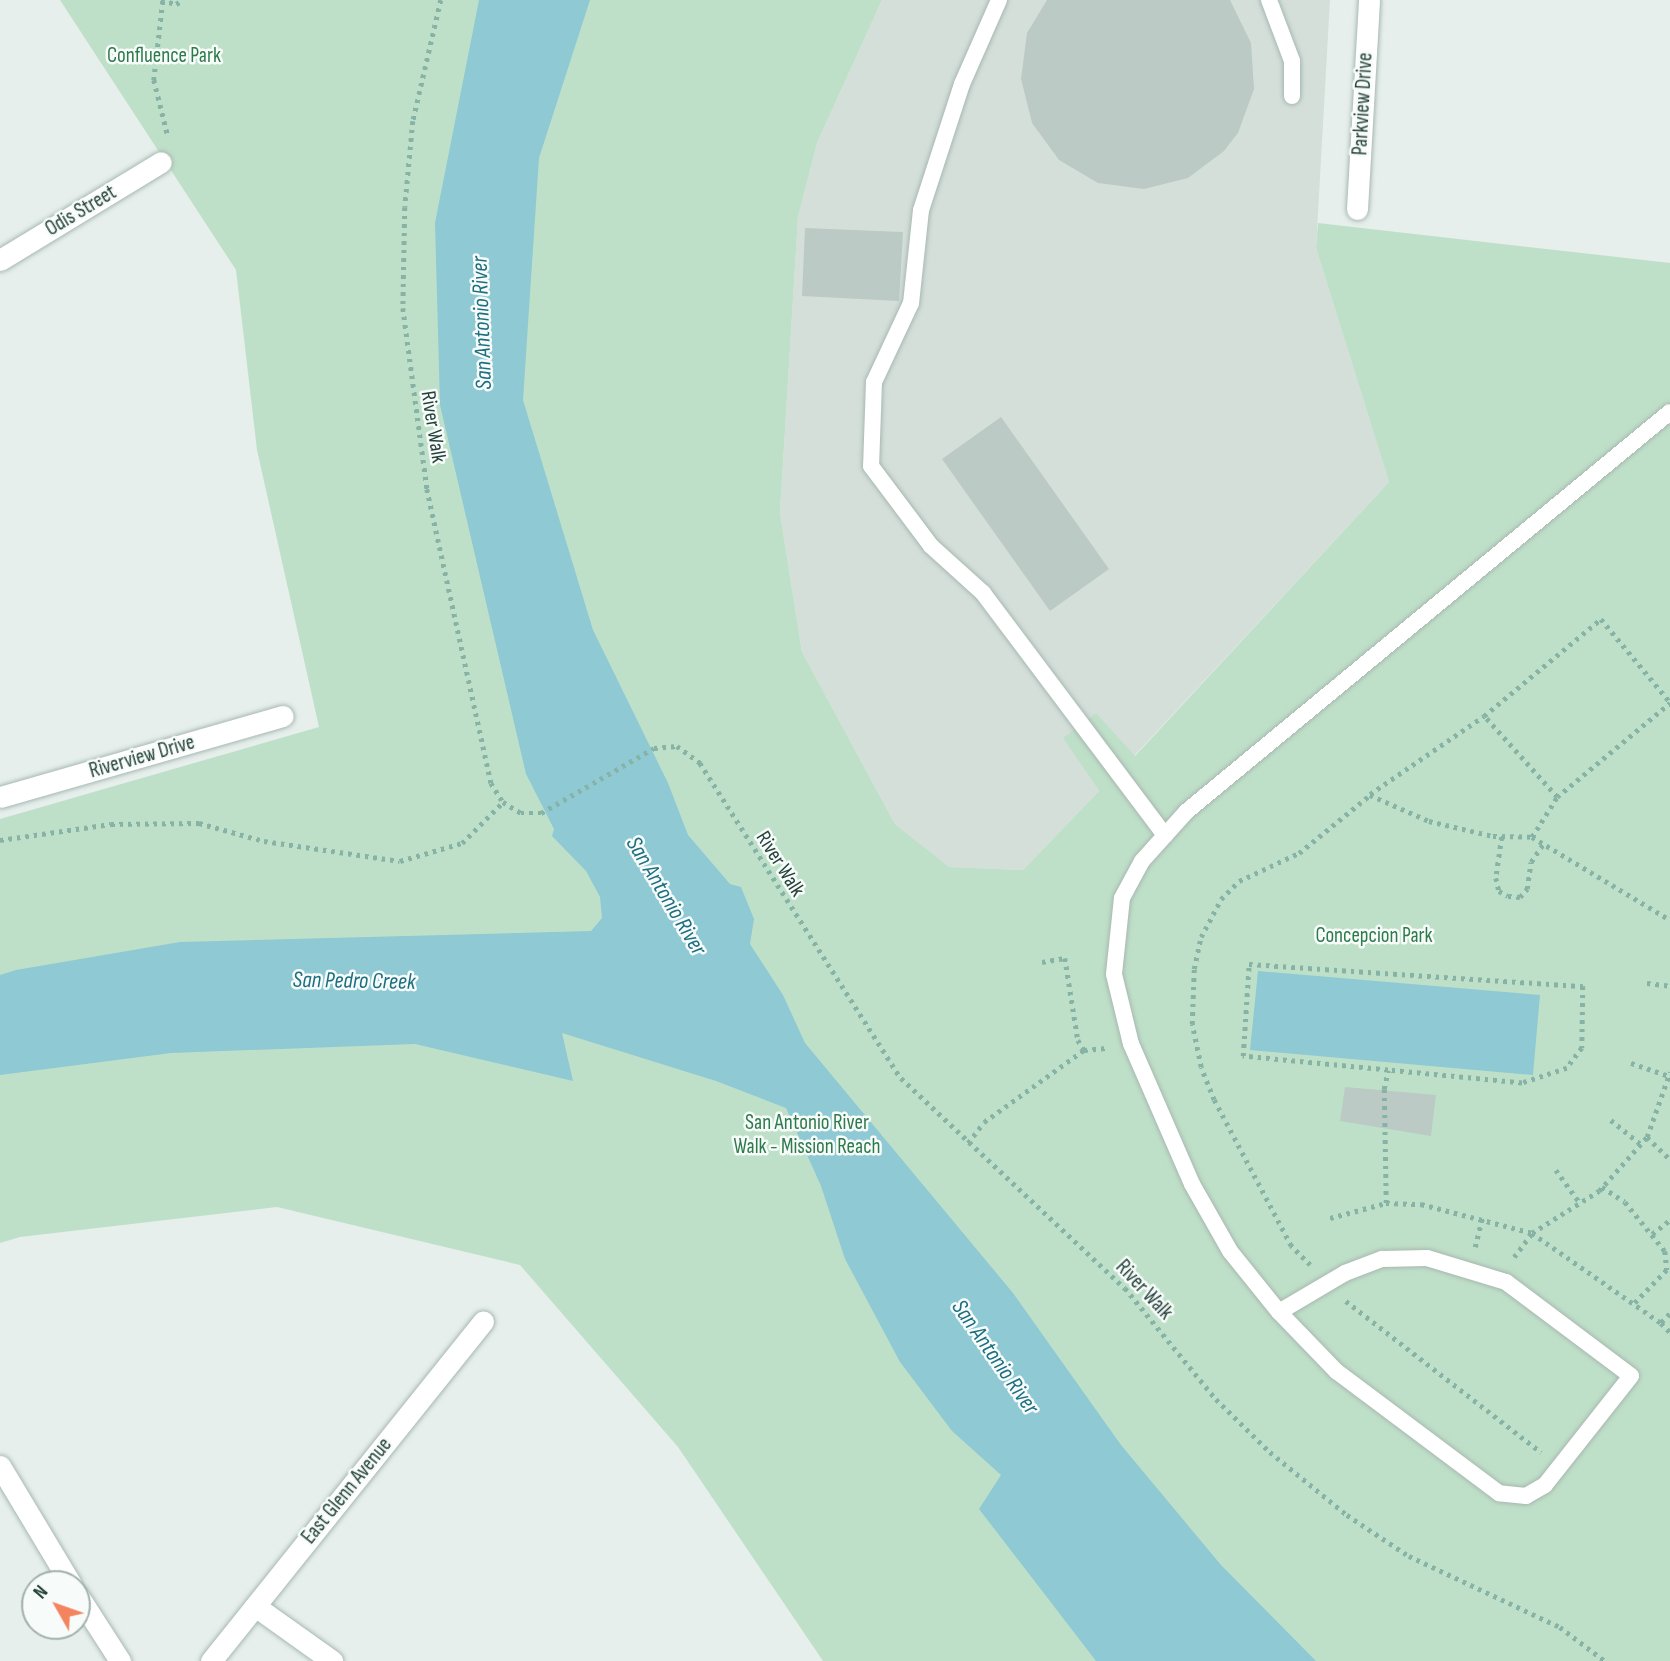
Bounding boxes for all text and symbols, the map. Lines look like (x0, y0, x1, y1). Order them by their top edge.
park label: Confluence Park (107, 43, 221, 69)
street label: Parkview Drive (1348, 52, 1378, 156)
street label: Odis Street (41, 180, 121, 242)
water label: San Antonio River (466, 256, 498, 390)
street label: River Walk (415, 389, 451, 465)
street label: Riverview Drive (86, 730, 198, 784)
street label: River Walk (750, 827, 810, 901)
water label: San Antonio River (620, 832, 712, 960)
park label: Concepcion Park (1315, 923, 1433, 949)
water label: San Pedro Creek (292, 966, 416, 996)
park label: San Antonio River Walk - Mission Reach (733, 1110, 881, 1160)
street label: River Walk (1110, 1255, 1178, 1325)
water label: San Antonio River (945, 1294, 1045, 1420)
street label: East Glenn Avenue (297, 1433, 397, 1549)
north arrow (21, 1570, 91, 1640)
text: N (29, 1581, 53, 1604)

